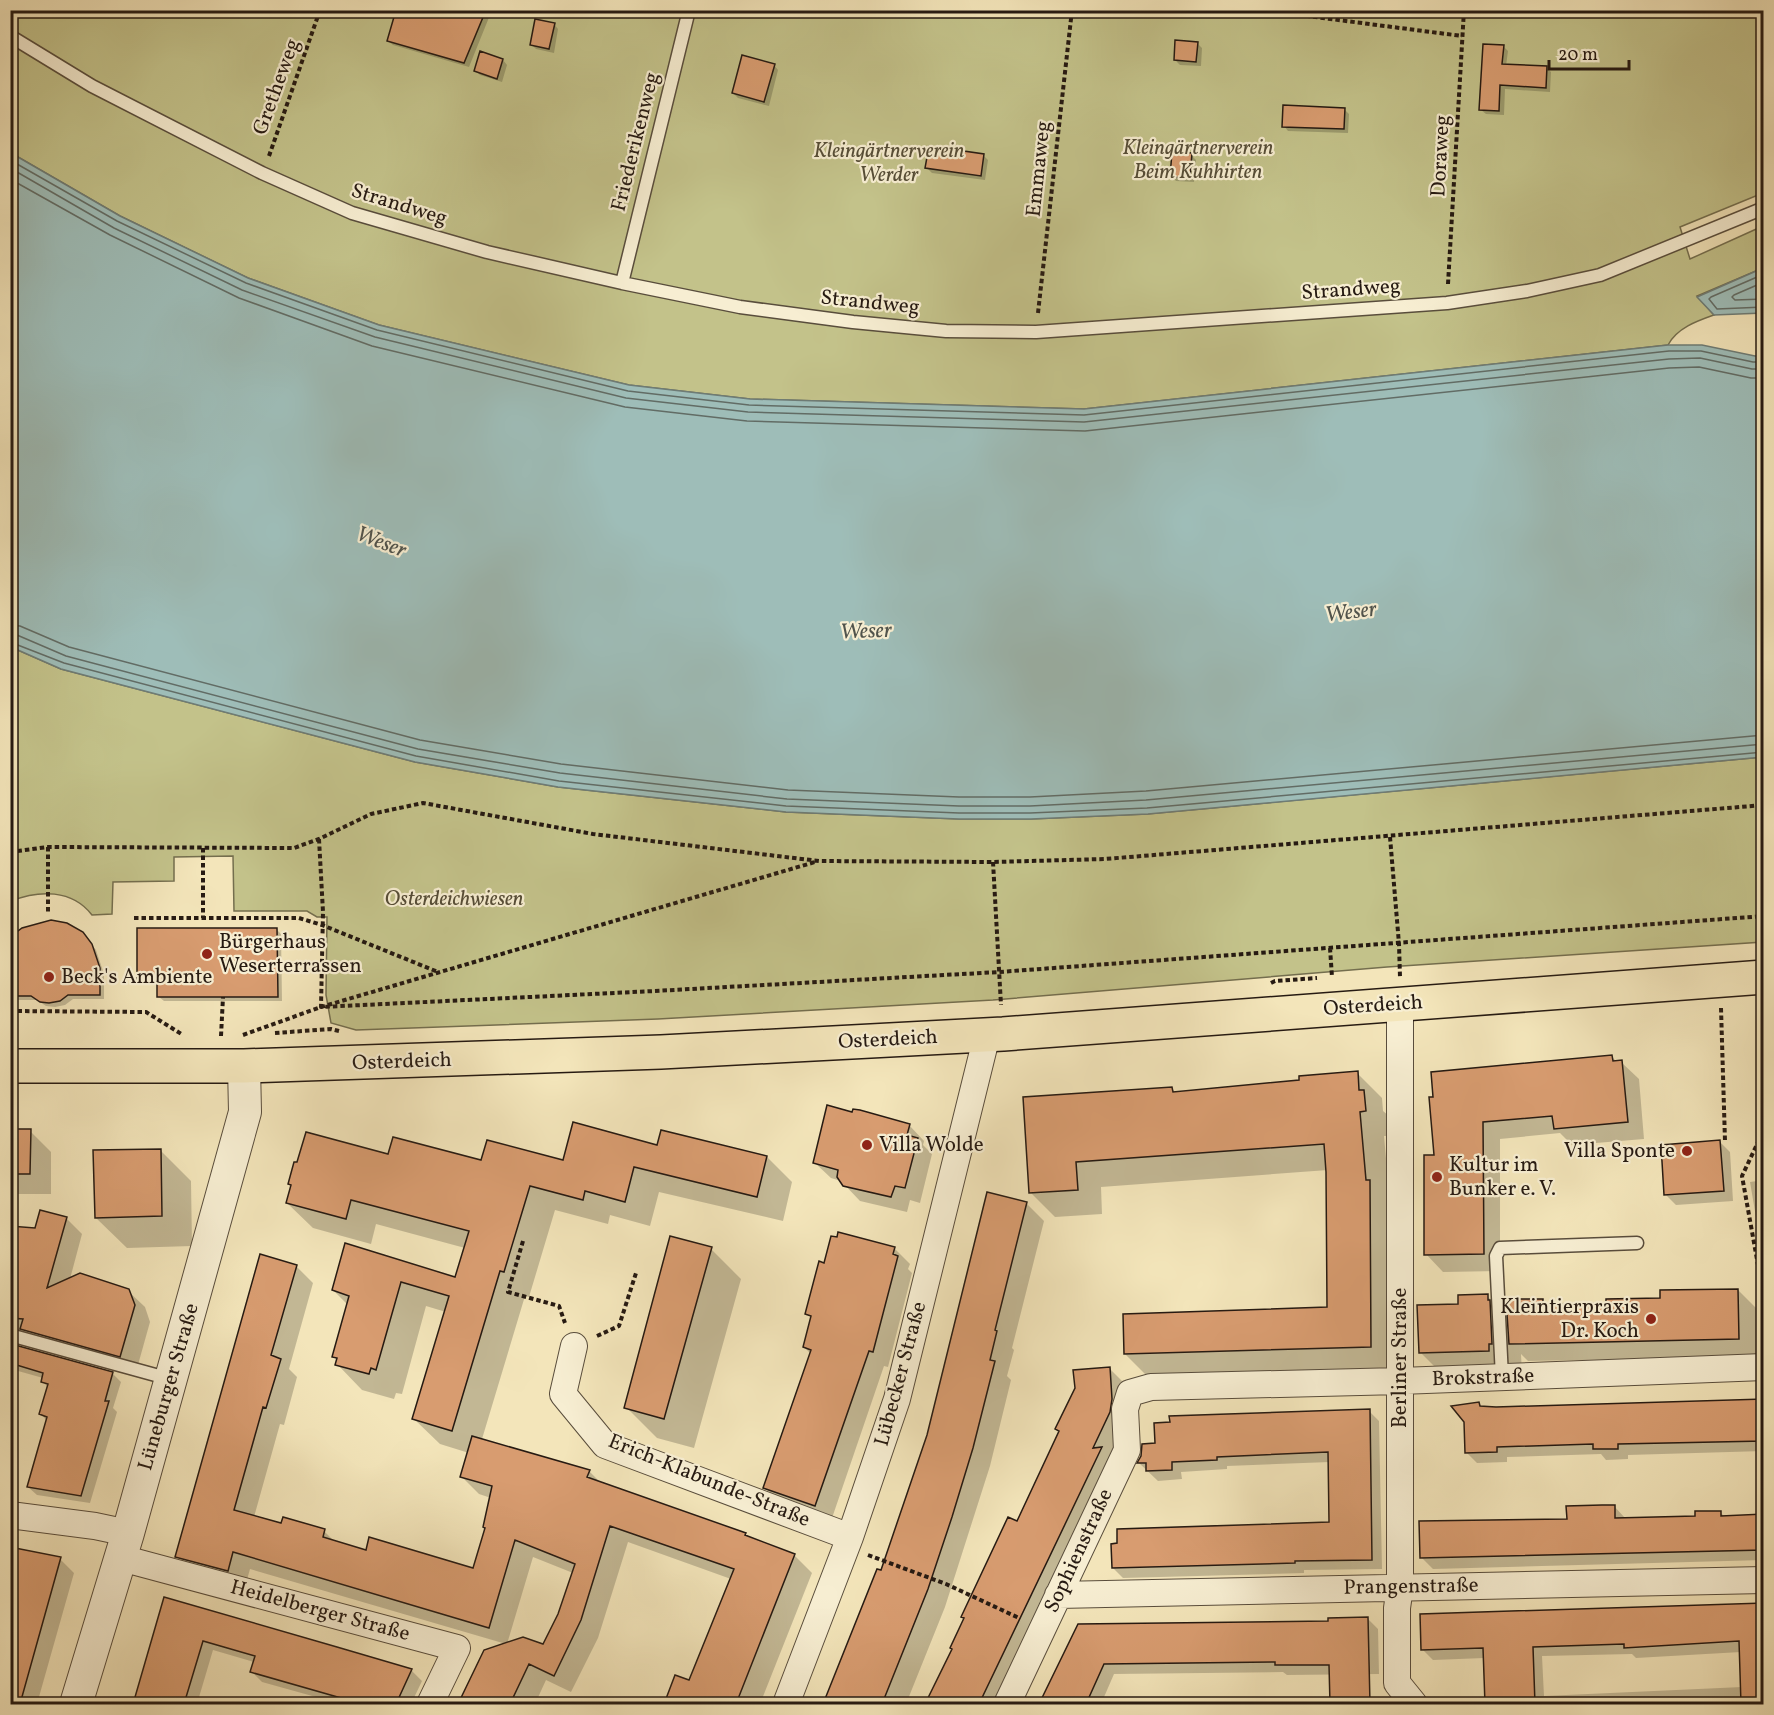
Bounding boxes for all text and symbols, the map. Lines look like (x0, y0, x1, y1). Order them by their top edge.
scale bar (1549, 33, 1628, 71)
street label: Gretheweg (246, 35, 308, 139)
text: 20 m (1558, 43, 1598, 68)
street label: Friederikenweg (605, 69, 667, 215)
street label: Doraweg (1424, 114, 1458, 198)
street label: Emmaweg (1020, 120, 1058, 218)
park label: Kleingärtnerverein Beim Kuhhirten (1123, 134, 1274, 187)
park label: Kleingärtnerverein Werder (814, 137, 965, 190)
street label: Strandweg (347, 177, 451, 233)
street label: Strandweg (1300, 272, 1402, 308)
street label: Strandweg (819, 283, 921, 323)
water label: Weser (351, 519, 411, 567)
water label: Weser (1323, 594, 1379, 632)
water label: Weser (840, 616, 893, 648)
park label: Osterdeichwiesen (385, 885, 524, 914)
place label: Bürgerhaus Weserterrassen (219, 928, 362, 981)
marker: Bürgerhaus Weserterrassen (200, 947, 214, 961)
place label: Beck's Ambiente (61, 963, 213, 992)
marker: Beck's Ambiente (42, 970, 56, 984)
street label: Osterdeich (1322, 988, 1424, 1024)
street label: Osterdeich (837, 1023, 939, 1057)
street label: Osterdeich (352, 1046, 452, 1078)
place label: Villa Wolde (879, 1131, 984, 1160)
place label: Villa Sponte (1564, 1137, 1675, 1166)
marker: Villa Wolde (860, 1138, 874, 1152)
marker: Villa Sponte (1680, 1144, 1694, 1158)
place label: Kultur im Bunker e. V. (1449, 1151, 1556, 1204)
marker: Kultur im Bunker e. V. (1430, 1170, 1444, 1184)
street label: Berliner Straße (1386, 1288, 1415, 1428)
place label: Kleintierpraxis Dr. Koch (1500, 1293, 1639, 1346)
street label: Lübecker Straße (868, 1298, 934, 1450)
street label: Lüneburger Straße (131, 1300, 207, 1474)
marker: Kleintierpraxis Dr. Koch (1644, 1312, 1658, 1326)
street label: Brokstraße (1431, 1362, 1535, 1394)
street label: Erich-Klabunde-Straße (604, 1427, 814, 1535)
street label: Sophienstraße (1038, 1484, 1120, 1618)
street label: Prangenstraße (1343, 1571, 1479, 1603)
street label: Heidelberger Straße (227, 1573, 413, 1649)

